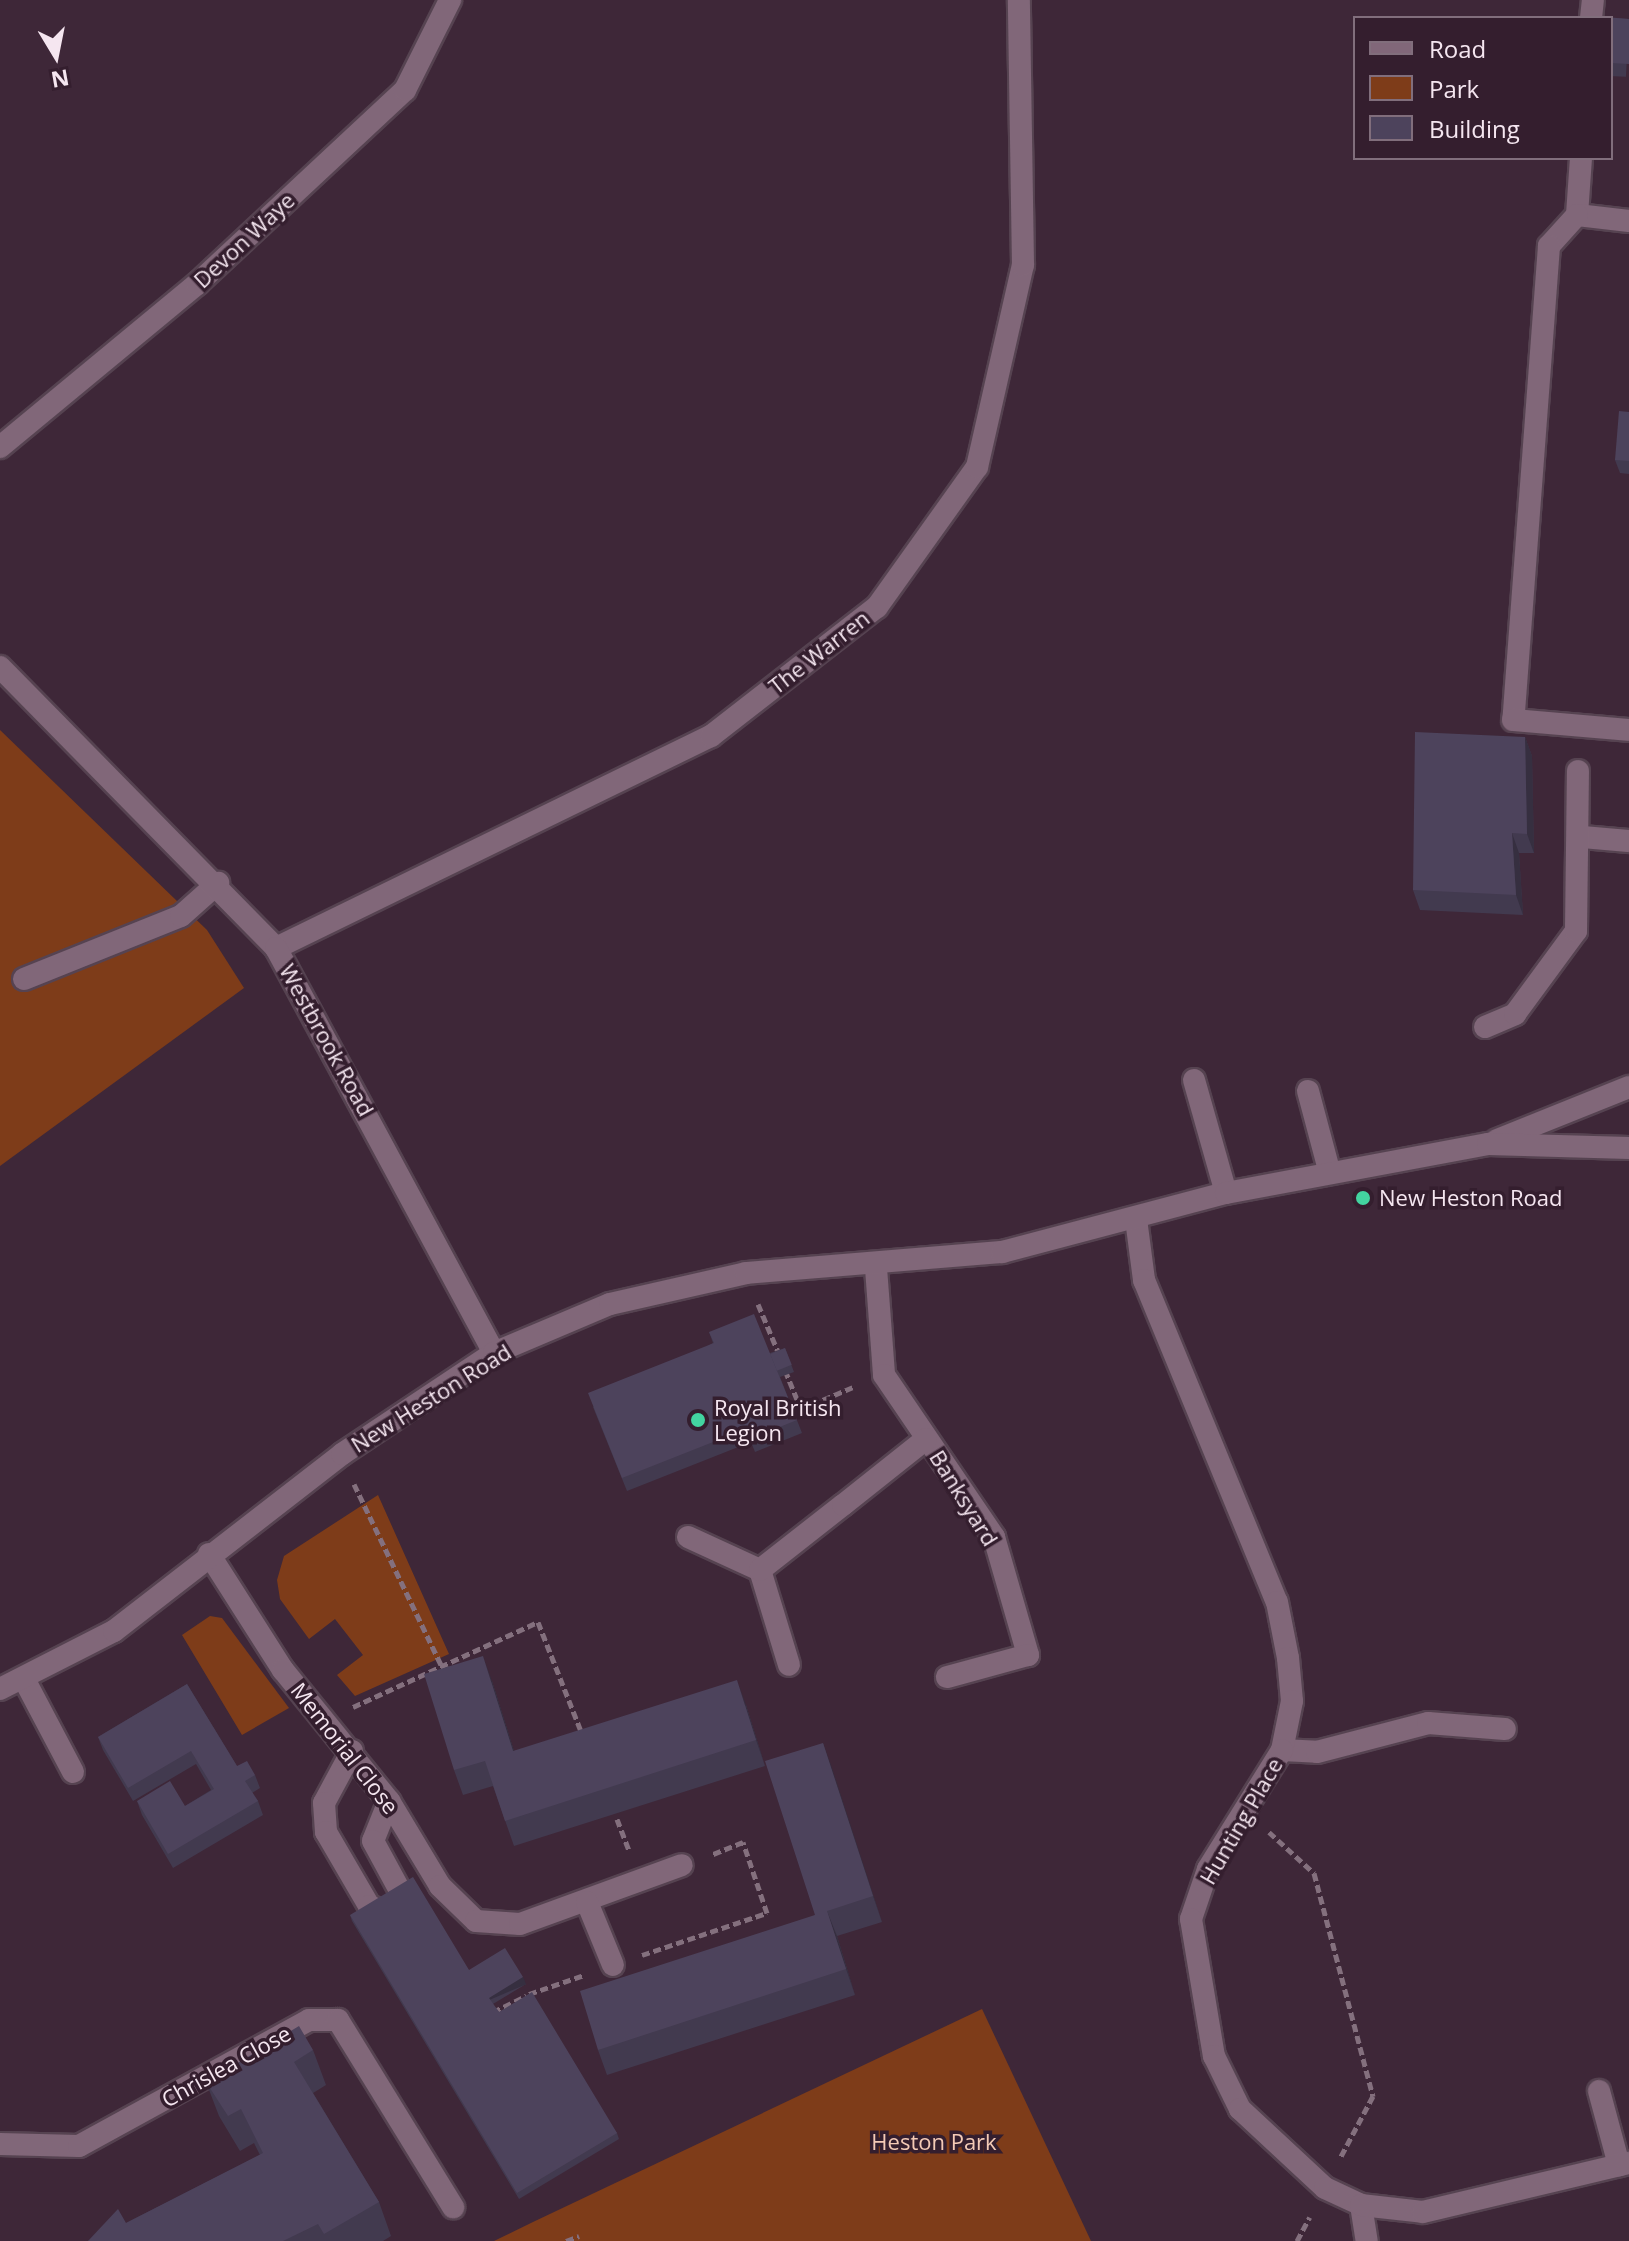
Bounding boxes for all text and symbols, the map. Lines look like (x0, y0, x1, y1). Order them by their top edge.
north arrow (16, 16, 96, 96)
legend (1353, 16, 1613, 160)
text: Road (1429, 32, 1486, 65)
text: N (49, 63, 72, 96)
text: Park (1429, 72, 1479, 105)
text: Building (1429, 112, 1520, 145)
street label: Devon Waye (188, 187, 300, 293)
street label: The Warren (764, 605, 874, 699)
street label: Westbrook Road (274, 959, 380, 1121)
place label: New Heston Road (1379, 1185, 1563, 1211)
marker: New Heston Road (1354, 1189, 1372, 1207)
street label: New Heston Road (346, 1338, 516, 1458)
place label: Royal British Legion (714, 1394, 841, 1446)
marker: Royal British Legion (689, 1411, 707, 1429)
street label: Banksyard (924, 1445, 1004, 1551)
street label: Memorial Close (286, 1677, 404, 1819)
street label: Hunting Place (1194, 1753, 1288, 1889)
street label: Chrislea Close (157, 2020, 295, 2112)
park label: Heston Park (871, 2129, 997, 2155)

